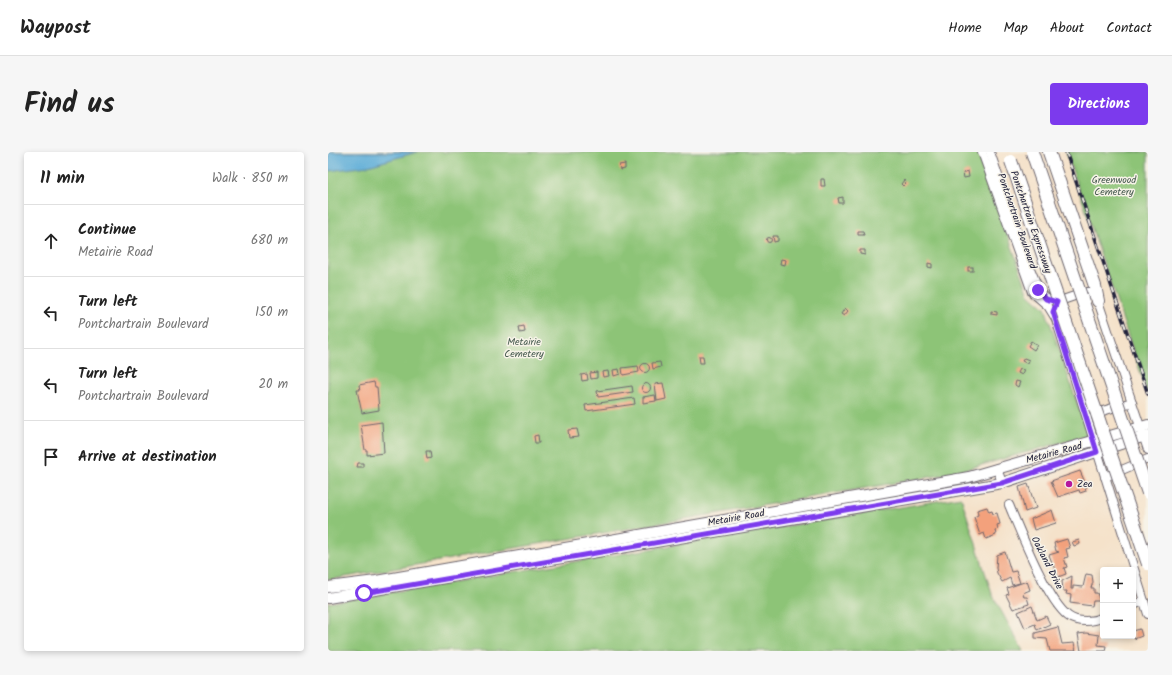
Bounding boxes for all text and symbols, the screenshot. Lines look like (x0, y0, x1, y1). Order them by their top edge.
text: Waypost (20, 13, 91, 43)
text: Home (948, 17, 982, 39)
text: Map (1004, 17, 1028, 39)
text: About (1050, 17, 1084, 39)
text: Contact (1106, 17, 1152, 39)
text: Find us (24, 82, 115, 127)
button: Directions (1050, 83, 1148, 125)
text: 11 min (40, 165, 85, 192)
text: Walk · 850 m (212, 168, 288, 189)
street label: Pontchartrain Expressway (1006, 168, 1056, 276)
street label: Pontchartrain Boulevard (993, 171, 1041, 272)
park label: Greenwood Cemetery (1092, 172, 1137, 200)
text: Continue (78, 218, 136, 242)
icon: ahead (40, 230, 62, 252)
text: 680 m (251, 230, 288, 251)
text: Metairie Road (78, 242, 153, 263)
route end (1029, 281, 1047, 299)
text: Turn left (78, 290, 138, 314)
icon: left (40, 302, 62, 324)
text: 150 m (255, 302, 288, 323)
text: Pontchartrain Boulevard (78, 314, 209, 335)
park label: Metairie Cemetery (504, 334, 544, 362)
text: Turn left (78, 362, 138, 386)
icon: left (40, 374, 62, 396)
text: 20 m (258, 374, 288, 395)
text: Pontchartrain Boulevard (78, 386, 209, 407)
street label: Metairie Road (1024, 438, 1085, 468)
text: Arrive at destination (78, 445, 217, 469)
icon: arrive (40, 446, 62, 468)
place label: Zea (1077, 476, 1093, 492)
marker: Zea (1064, 479, 1074, 489)
street label: Metairie Road (706, 505, 767, 531)
street label: Oakland Drive (1027, 534, 1067, 593)
map controls (1100, 567, 1136, 639)
button: + (1100, 567, 1136, 603)
route start (355, 584, 373, 602)
button: − (1100, 603, 1136, 639)

